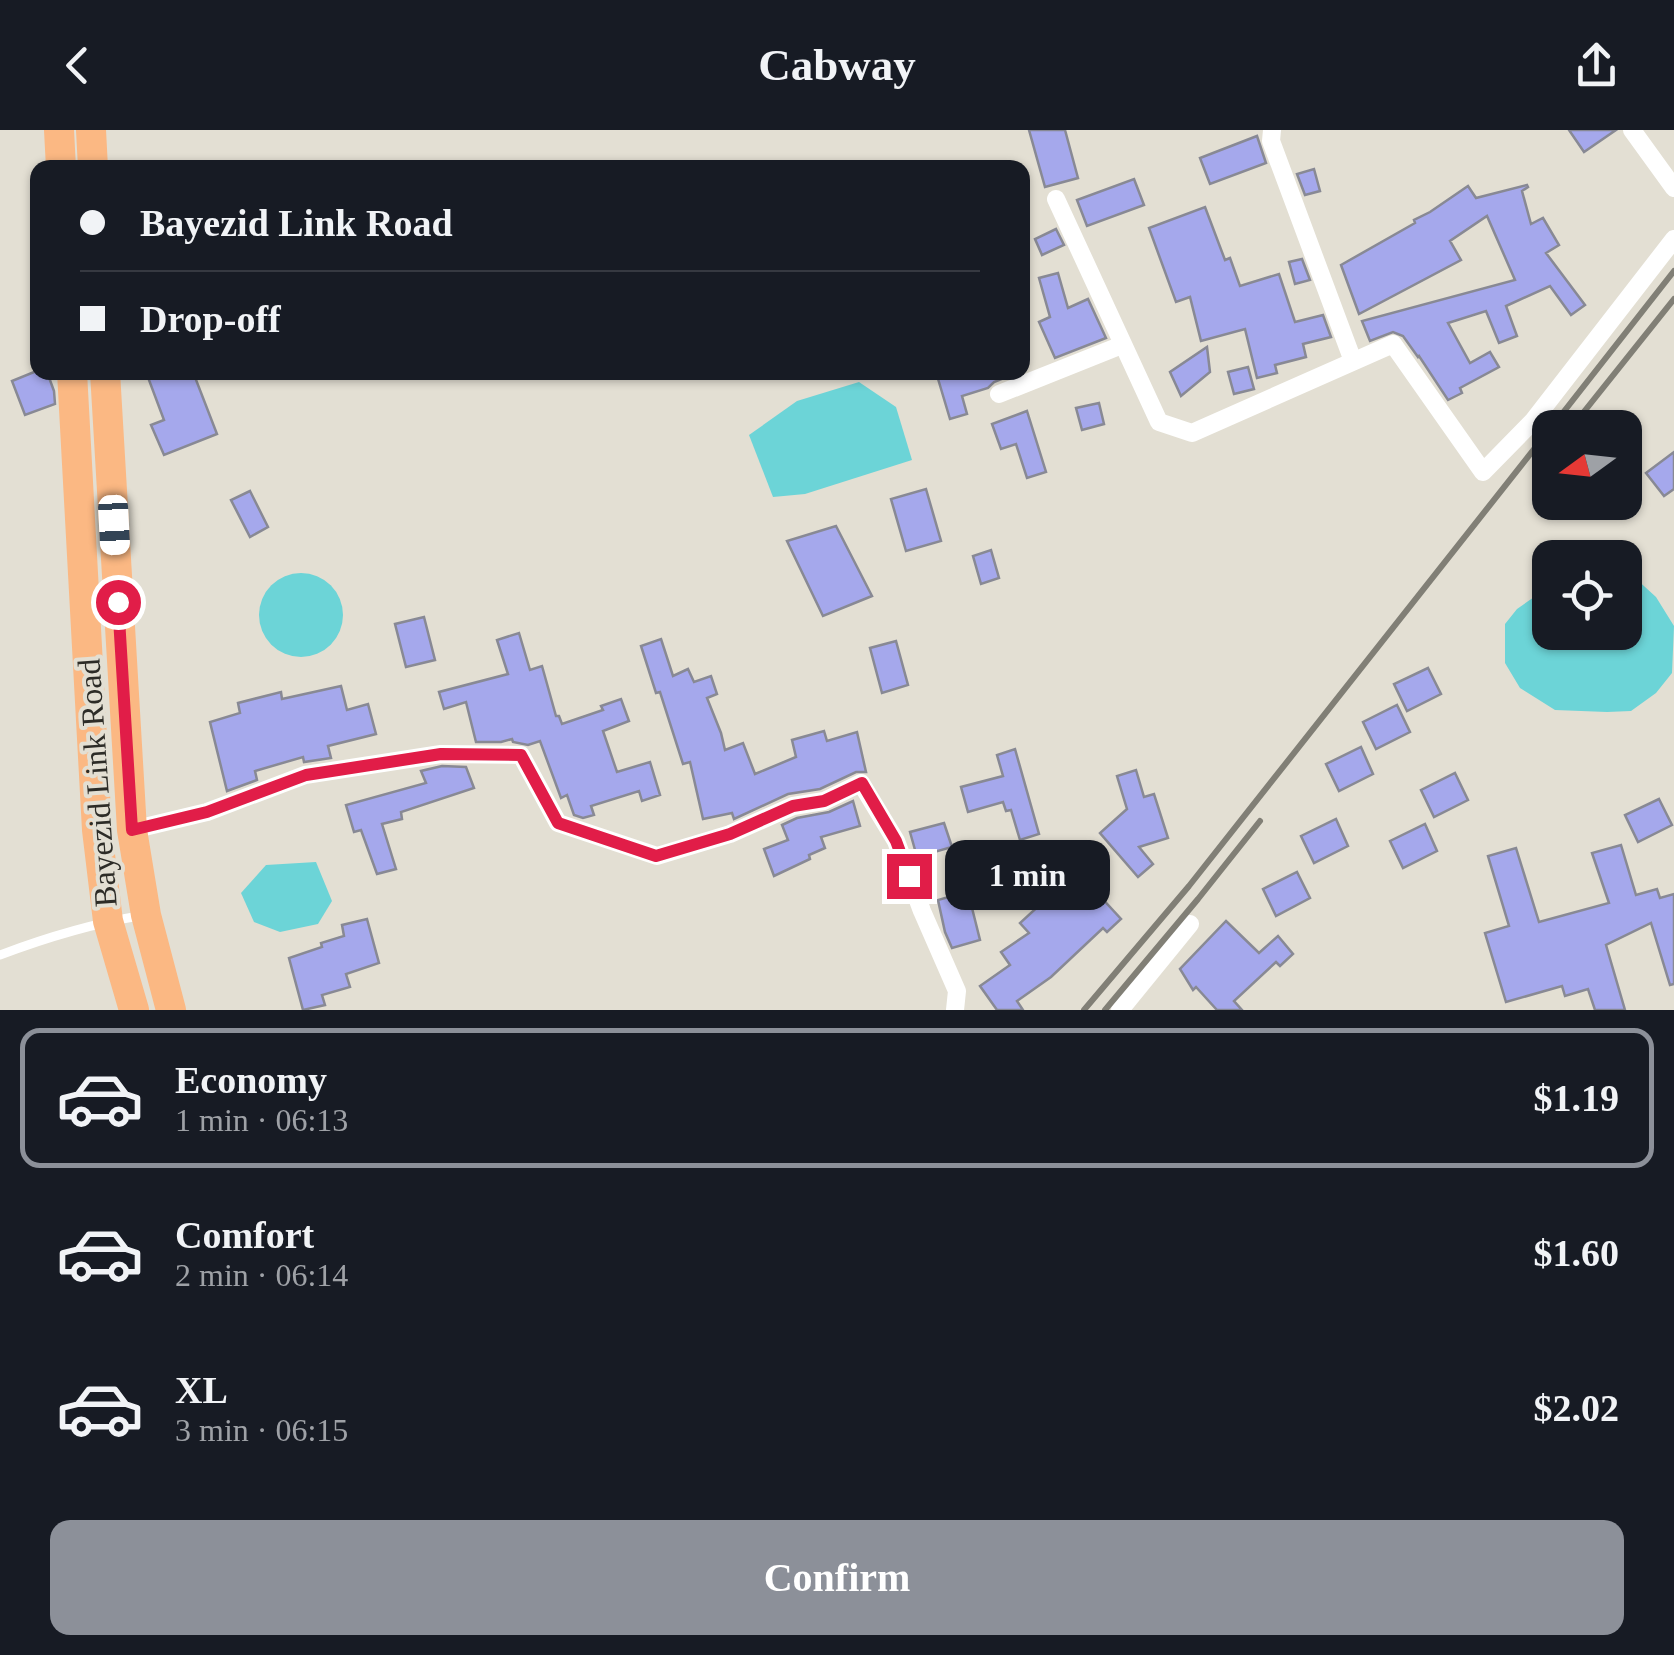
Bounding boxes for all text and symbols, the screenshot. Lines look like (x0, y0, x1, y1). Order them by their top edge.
icon: back (50, 38, 105, 93)
icon: share (1569, 38, 1624, 93)
text: Cabway (758, 40, 916, 90)
text: Bayezid Link Road (140, 202, 453, 244)
text: Drop-off (140, 298, 281, 340)
north arrow (1532, 410, 1642, 520)
map controls (1532, 410, 1642, 650)
car (97, 494, 131, 556)
button: locate (1532, 540, 1642, 650)
route start (96, 580, 141, 625)
street label: Bayezid Link Road (70, 658, 124, 908)
callout: 1 min (944, 841, 1109, 911)
route end (887, 854, 932, 899)
text: 1 min (989, 857, 1066, 893)
icon: car (55, 1053, 145, 1143)
text: Economy (175, 1059, 327, 1101)
text: $1.19 (1534, 1077, 1619, 1119)
text: 1 min · 06:13 (175, 1102, 348, 1138)
icon: car (55, 1208, 145, 1298)
text: Comfort (175, 1214, 314, 1256)
text: $1.60 (1534, 1232, 1619, 1274)
text: 2 min · 06:14 (175, 1257, 348, 1293)
icon: car (55, 1363, 145, 1453)
text: XL (175, 1369, 228, 1411)
text: $2.02 (1534, 1387, 1619, 1429)
text: 3 min · 06:15 (175, 1412, 348, 1448)
button: Confirm (50, 1520, 1624, 1635)

